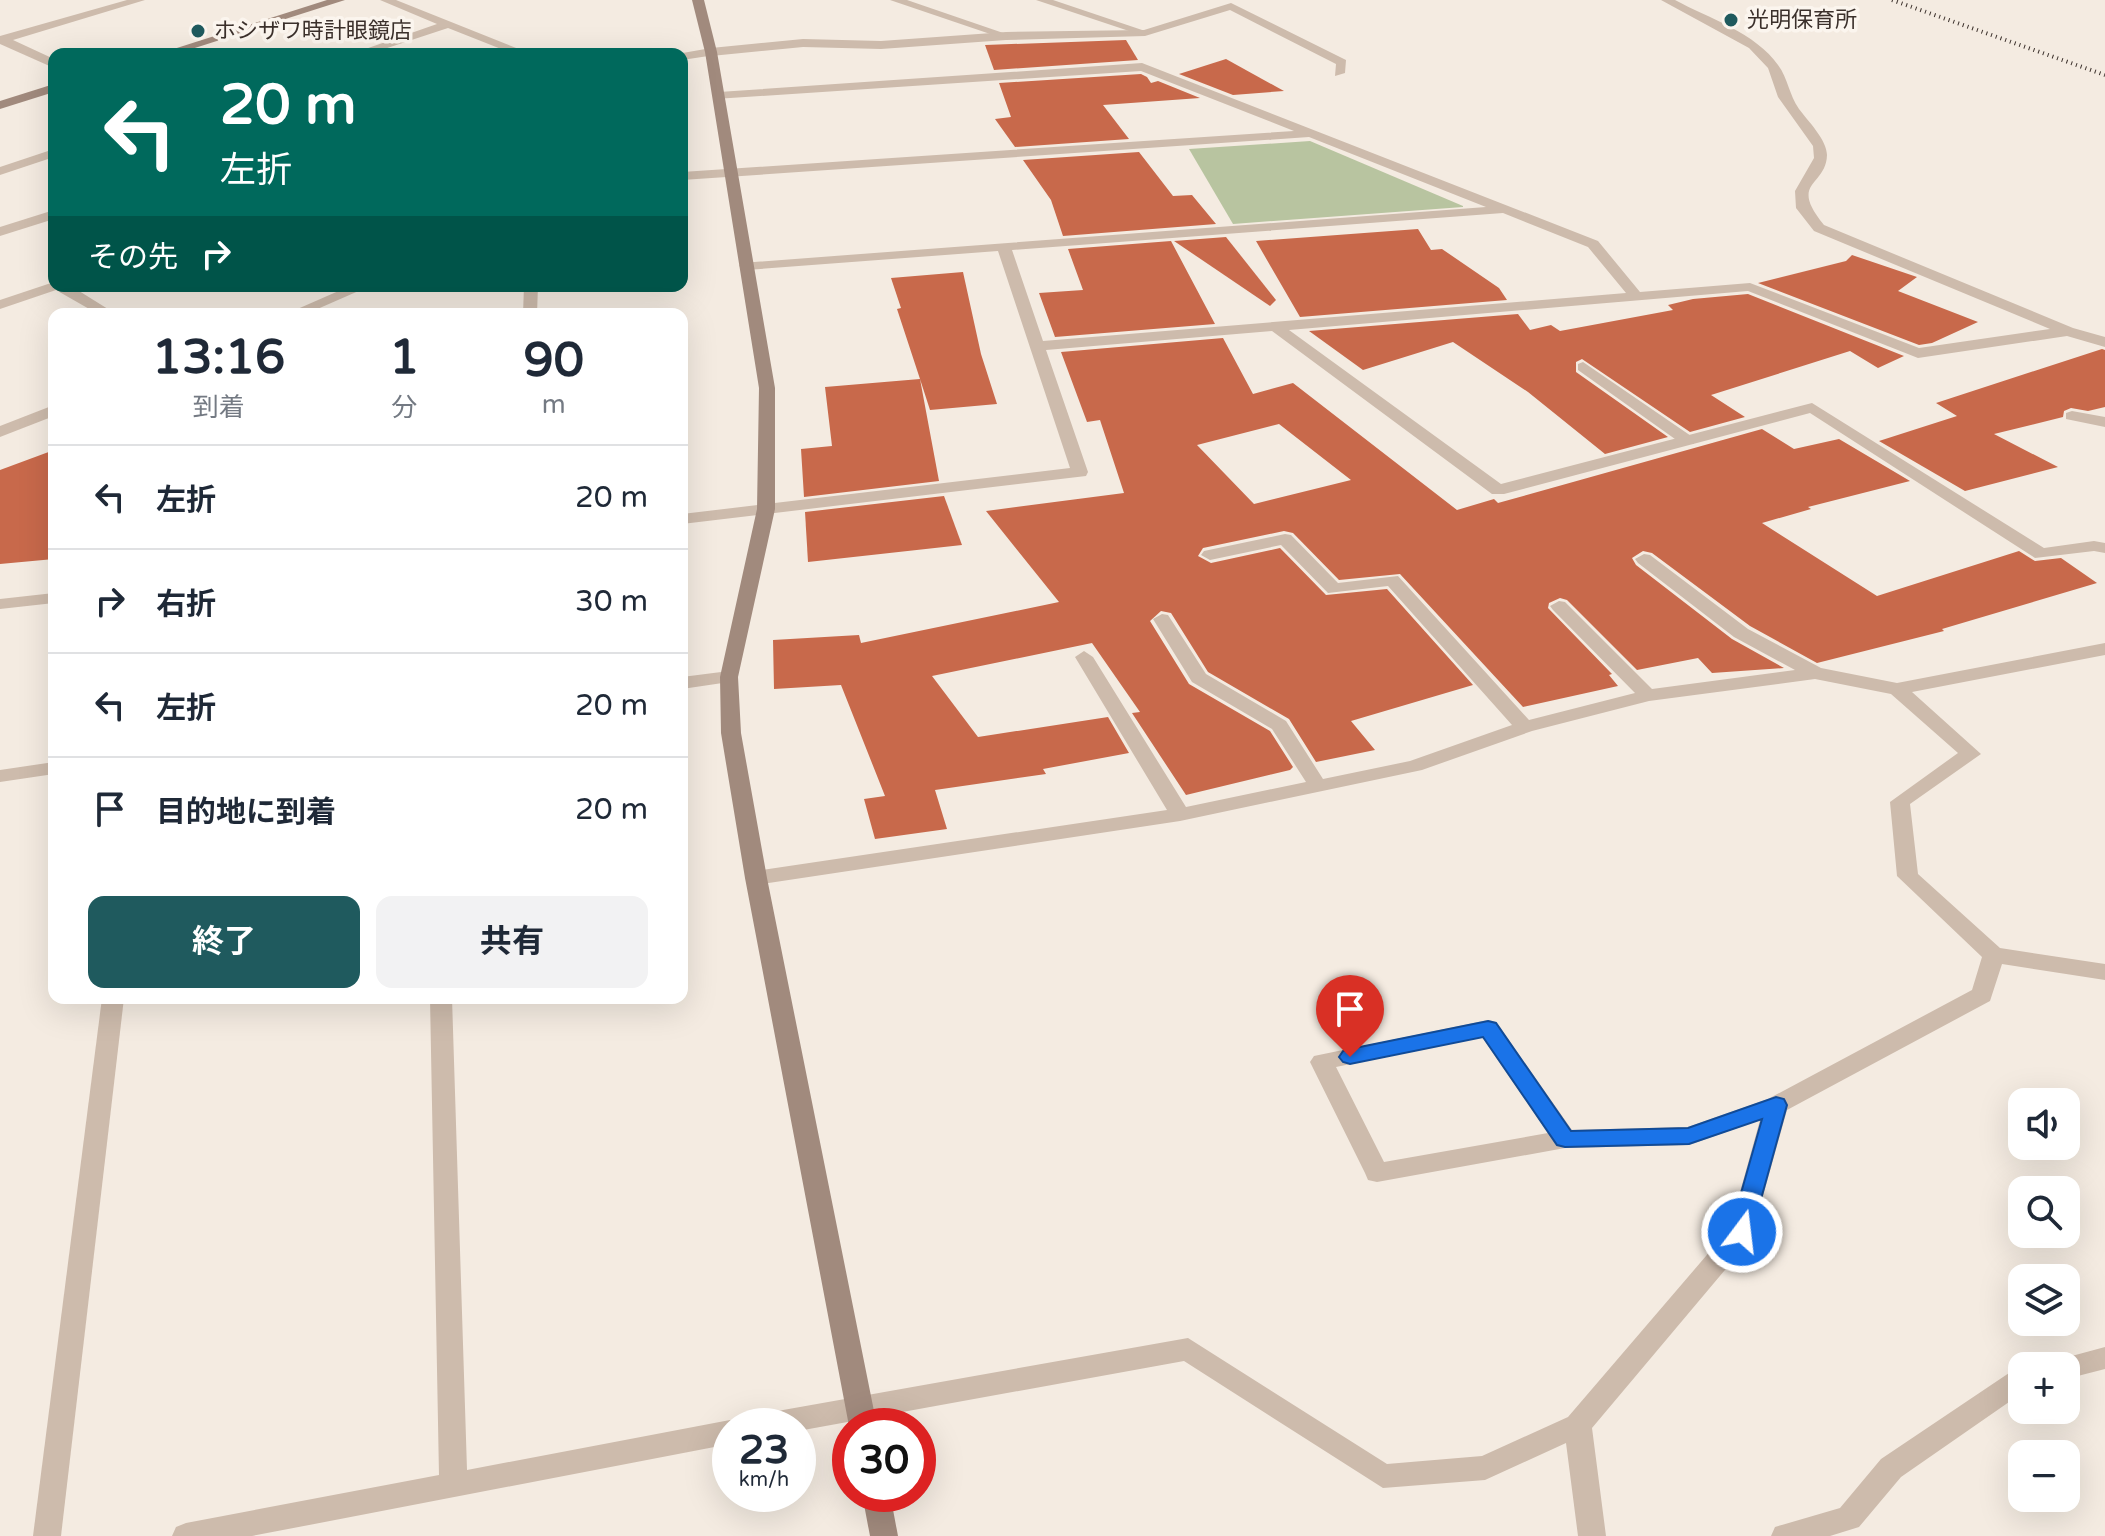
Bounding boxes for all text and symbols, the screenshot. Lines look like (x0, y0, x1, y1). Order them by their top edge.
place label: 光明保育所 (1747, 7, 1857, 33)
marker: 光明保育所 (1722, 11, 1740, 29)
place label: ホシザワ時計眼鏡店 (214, 18, 412, 44)
marker: ホシザワ時計眼鏡店 (189, 22, 207, 40)
text: 20 m (220, 72, 356, 139)
icon: left (88, 80, 192, 184)
text: 左折 (220, 149, 292, 192)
icon: right (194, 232, 238, 276)
text: その先 (88, 239, 178, 276)
text: 13:16 (152, 329, 285, 387)
text: 1 (389, 329, 419, 387)
text: 90 (524, 332, 584, 390)
text: m (542, 389, 566, 420)
text: 到着 (193, 392, 245, 423)
text: 分 (391, 392, 417, 423)
icon: left (88, 475, 132, 519)
text: 20 m (575, 479, 648, 516)
text: 左折 (156, 482, 216, 519)
icon: right (88, 579, 132, 623)
text: 30 m (575, 583, 648, 620)
text: 右折 (156, 586, 216, 623)
icon: left (88, 683, 132, 727)
text: 20 m (575, 687, 648, 724)
text: 左折 (156, 690, 216, 727)
icon: arrive (88, 787, 132, 831)
text: 20 m (575, 791, 648, 828)
text: 目的地に到着 (156, 794, 336, 831)
button: 終了 (88, 896, 360, 988)
button: 共有 (376, 896, 648, 988)
pin (1316, 975, 1384, 1057)
icon: arrive (1328, 987, 1372, 1031)
map controls (2008, 1088, 2080, 1512)
button: sound (2008, 1088, 2080, 1160)
button: search (2008, 1176, 2080, 1248)
position arrow (1700, 1190, 1784, 1274)
button: layers (2008, 1264, 2080, 1336)
button: + (2008, 1352, 2080, 1424)
speed limit sign: 30 (832, 1408, 936, 1512)
text: 23 (739, 1426, 789, 1474)
button: − (2008, 1440, 2080, 1512)
text: km/h (739, 1468, 789, 1492)

